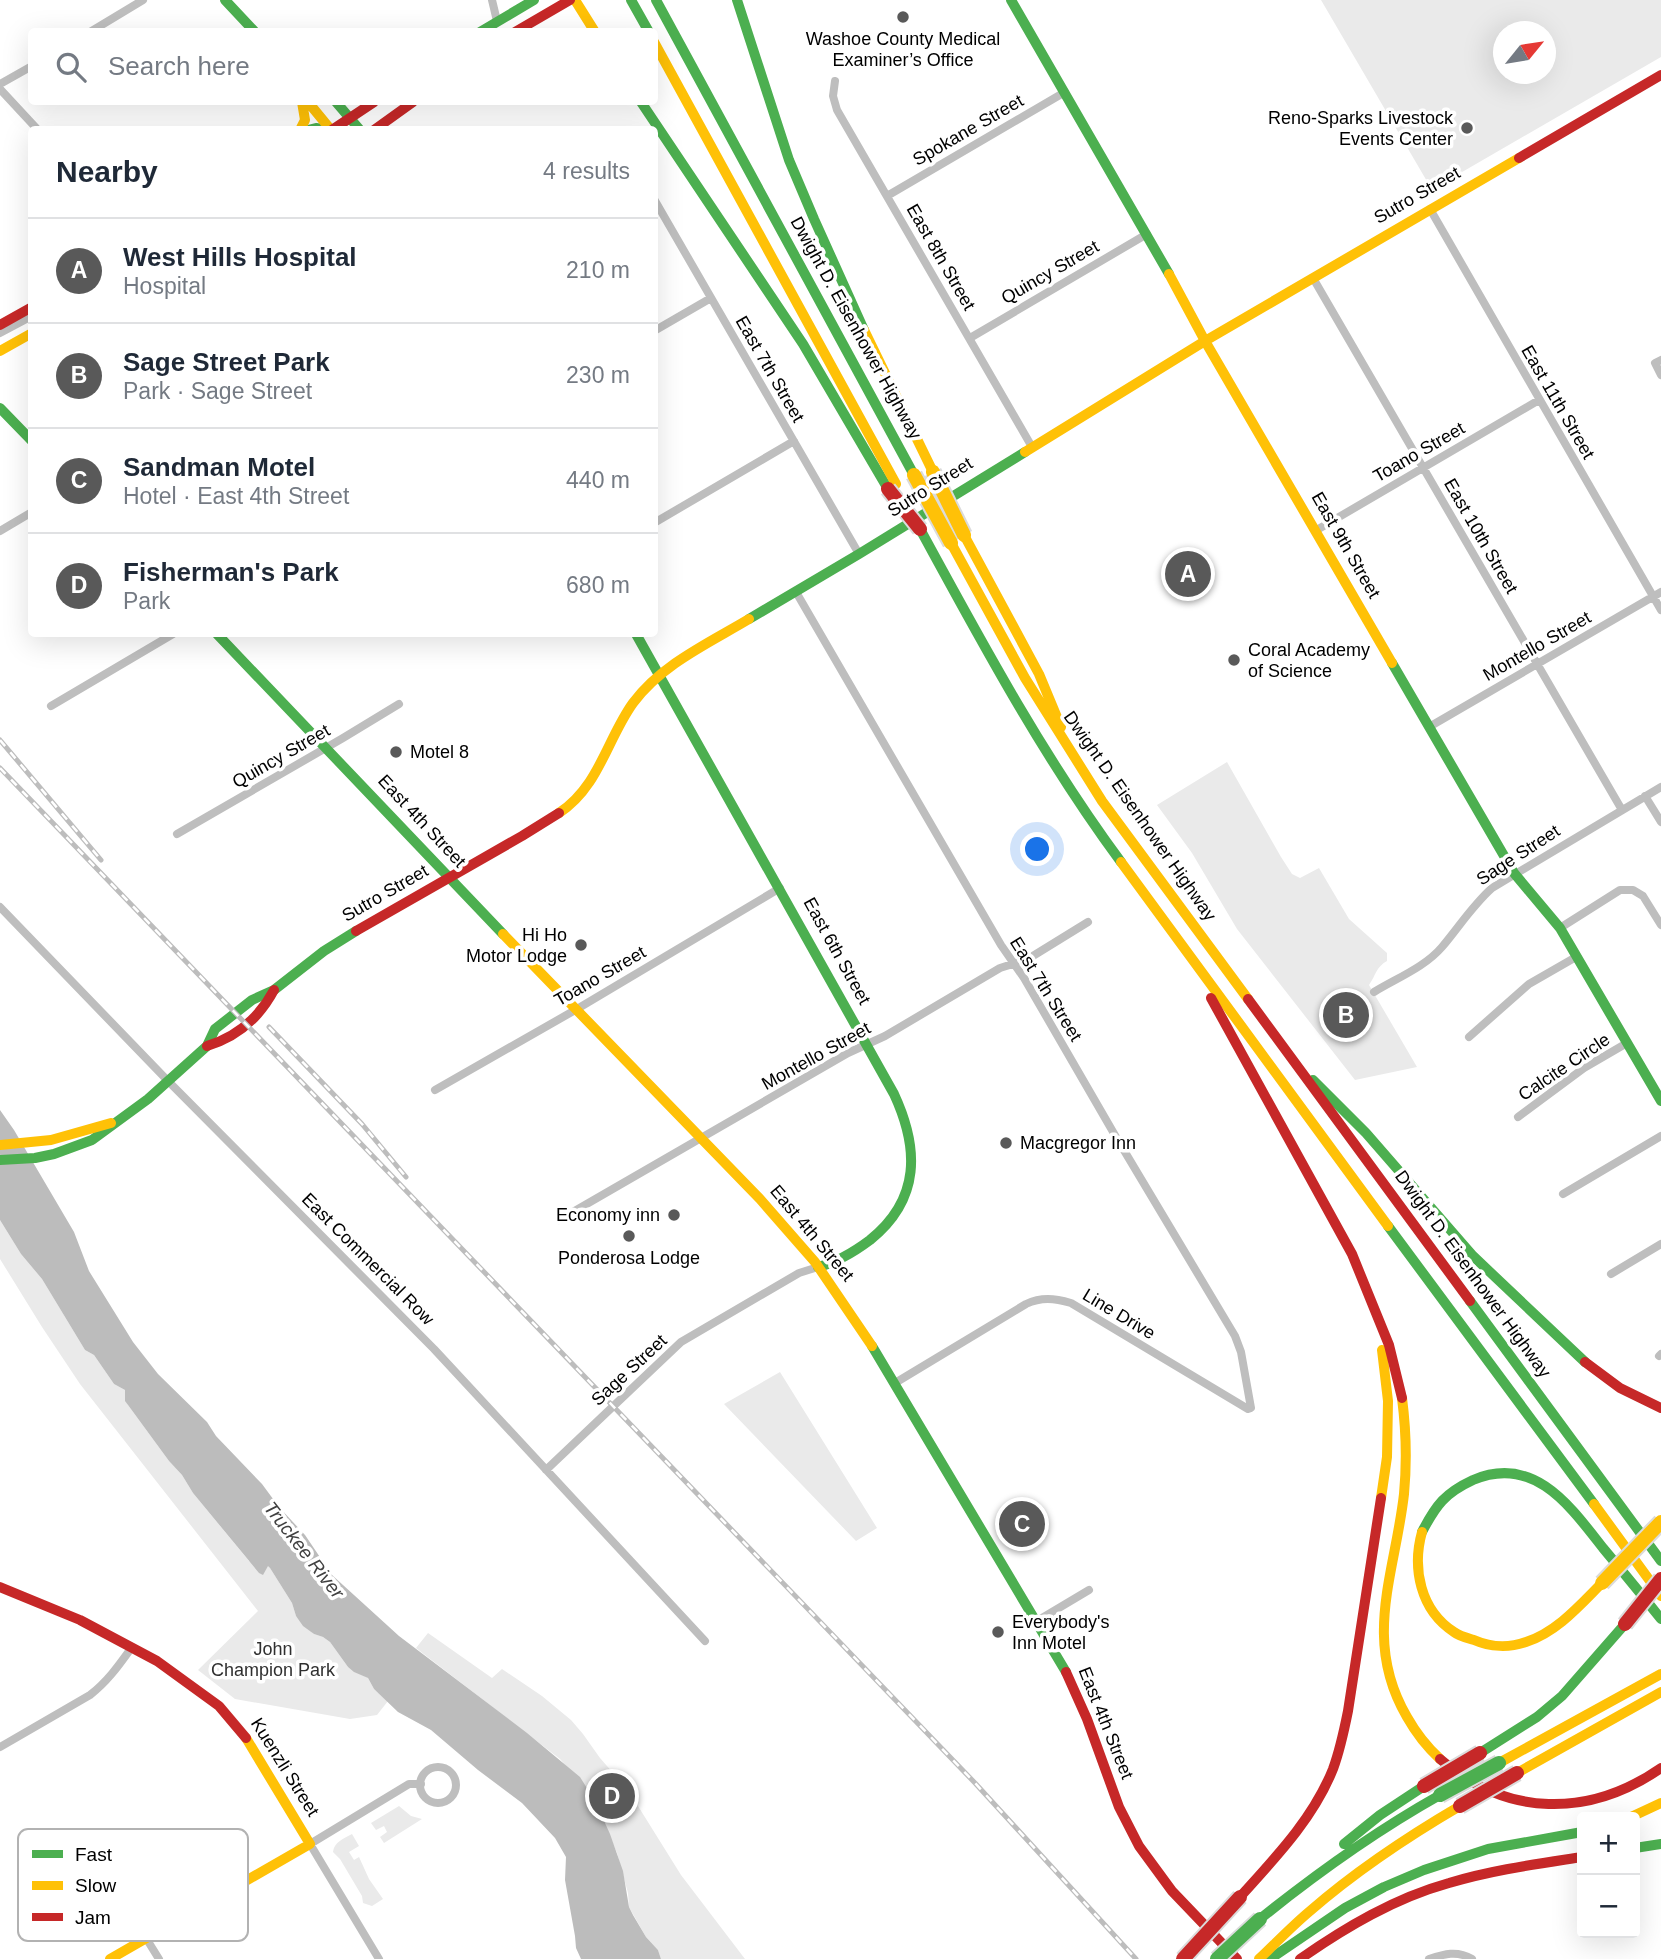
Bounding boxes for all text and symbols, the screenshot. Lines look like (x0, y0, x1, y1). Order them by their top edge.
marker: Washoe County Medical Examiner’s Office (895, 9, 911, 25)
north arrow (1493, 21, 1556, 84)
search box (28, 28, 658, 105)
place label: Washoe County Medical Examiner’s Office (806, 29, 1000, 70)
icon: search (52, 48, 90, 86)
text: Search here (108, 51, 250, 81)
street label: Spokane Street (909, 90, 1027, 170)
place label: Reno-Sparks Livestock Events Center (1268, 108, 1454, 149)
marker: Reno-Sparks Livestock Events Center (1459, 120, 1475, 136)
text: Nearby (56, 155, 158, 188)
text: 4 results (543, 158, 630, 184)
street label: Sutro Street (1370, 162, 1464, 228)
street label: East 8th Street (903, 200, 979, 314)
street label: Dwight D. Eisenhower Highway (786, 213, 926, 443)
street label: Quincy Street (998, 236, 1102, 308)
text: West Hills Hospital (123, 242, 357, 272)
text: A (71, 257, 87, 283)
text: 210 m (566, 257, 630, 283)
text: Hospital (123, 273, 206, 299)
street label: East 7th Street (732, 312, 808, 426)
street label: East 11th Street (1517, 342, 1599, 462)
text: Sage Street Park (123, 347, 330, 377)
text: B (71, 362, 87, 388)
text: 230 m (566, 362, 630, 388)
text: Park · Sage Street (123, 378, 312, 404)
street label: Toano Street (1370, 418, 1468, 486)
text: Sandman Motel (123, 452, 315, 482)
street label: Sutro Street (884, 453, 976, 521)
text: C (71, 467, 87, 493)
text: 440 m (566, 467, 630, 493)
street label: East 10th Street (1440, 475, 1522, 597)
text: Hotel · East 4th Street (123, 483, 349, 509)
street label: East 9th Street (1308, 488, 1384, 602)
pin: A (1165, 548, 1211, 600)
text: Fisherman's Park (123, 557, 339, 587)
text: D (71, 572, 87, 598)
text: 680 m (566, 572, 630, 598)
text: Park (123, 588, 170, 614)
street label: Montello Street (1480, 607, 1594, 685)
place label: Coral Academy of Science (1248, 640, 1370, 681)
marker: Coral Academy of Science (1226, 652, 1242, 668)
street label: Dwight D. Eisenhower Highway (1060, 707, 1220, 925)
street label: Quincy Street (229, 720, 333, 792)
place label: Motel 8 (410, 742, 469, 762)
marker: Motel 8 (388, 744, 404, 760)
street label: East 4th Street (374, 771, 470, 871)
street label: Sage Street (1473, 821, 1563, 889)
your location (1020, 832, 1054, 866)
street label: Sutro Street (338, 860, 432, 926)
street label: East 6th Street (799, 894, 875, 1008)
place label: Hi Ho Motor Lodge (466, 925, 567, 966)
street label: East 7th Street (1006, 933, 1086, 1045)
marker: Hi Ho Motor Lodge (573, 937, 589, 953)
street label: Toano Street (551, 942, 649, 1010)
pin: B (1323, 989, 1369, 1041)
street label: Montello Street (758, 1018, 874, 1094)
street label: Calcite Circle (1514, 1029, 1614, 1105)
place label: Macgregor Inn (1020, 1133, 1136, 1153)
marker: Macgregor Inn (998, 1135, 1014, 1151)
street label: Dwight D. Eisenhower Highway (1391, 1167, 1555, 1381)
street label: East 4th Street (766, 1181, 858, 1285)
street label: East Commercial Row (298, 1189, 439, 1330)
place label: Economy inn (556, 1205, 660, 1225)
marker: Economy inn (666, 1207, 682, 1223)
marker: Ponderosa Lodge (621, 1228, 637, 1244)
place label: Ponderosa Lodge (558, 1248, 700, 1268)
street label: Line Drive (1079, 1285, 1159, 1343)
street label: Sage Street (587, 1330, 671, 1410)
water label: Truckee River (260, 1497, 349, 1603)
pin: C (999, 1498, 1045, 1550)
place label: Everybody's Inn Motel (1012, 1612, 1109, 1653)
marker: Everybody's Inn Motel (990, 1624, 1006, 1640)
park label: John Champion Park (211, 1639, 336, 1680)
street label: East 4th Street (1074, 1664, 1138, 1782)
street label: Kuenzli Street (247, 1714, 323, 1820)
pin: D (589, 1770, 635, 1822)
map controls (1577, 1812, 1640, 1938)
button: + (1577, 1812, 1640, 1875)
legend (18, 1829, 248, 1941)
text: Fast (75, 1844, 113, 1865)
text: Slow (75, 1875, 116, 1896)
button: − (1577, 1875, 1640, 1938)
text: Jam (75, 1907, 111, 1928)

